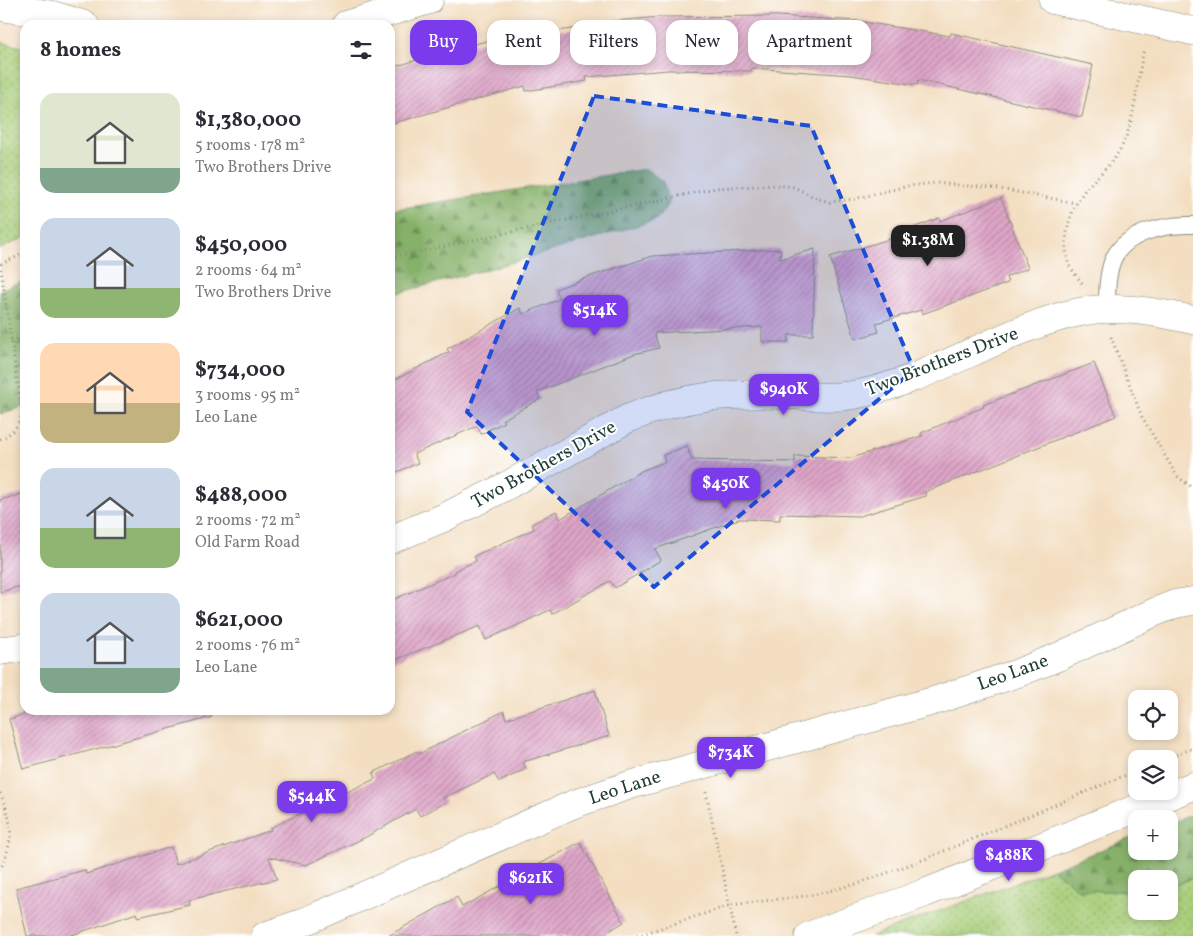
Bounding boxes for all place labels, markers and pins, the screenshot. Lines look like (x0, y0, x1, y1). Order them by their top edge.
pin: $1.38M (887, 224, 969, 267)
pin: $514K (560, 294, 630, 337)
pin: $940K (749, 374, 819, 416)
pin: $450K (691, 468, 761, 510)
pin: $734K (696, 736, 766, 779)
pin: $544K (277, 780, 347, 823)
pin: $488K (974, 840, 1044, 882)
pin: $621K (496, 862, 566, 905)

